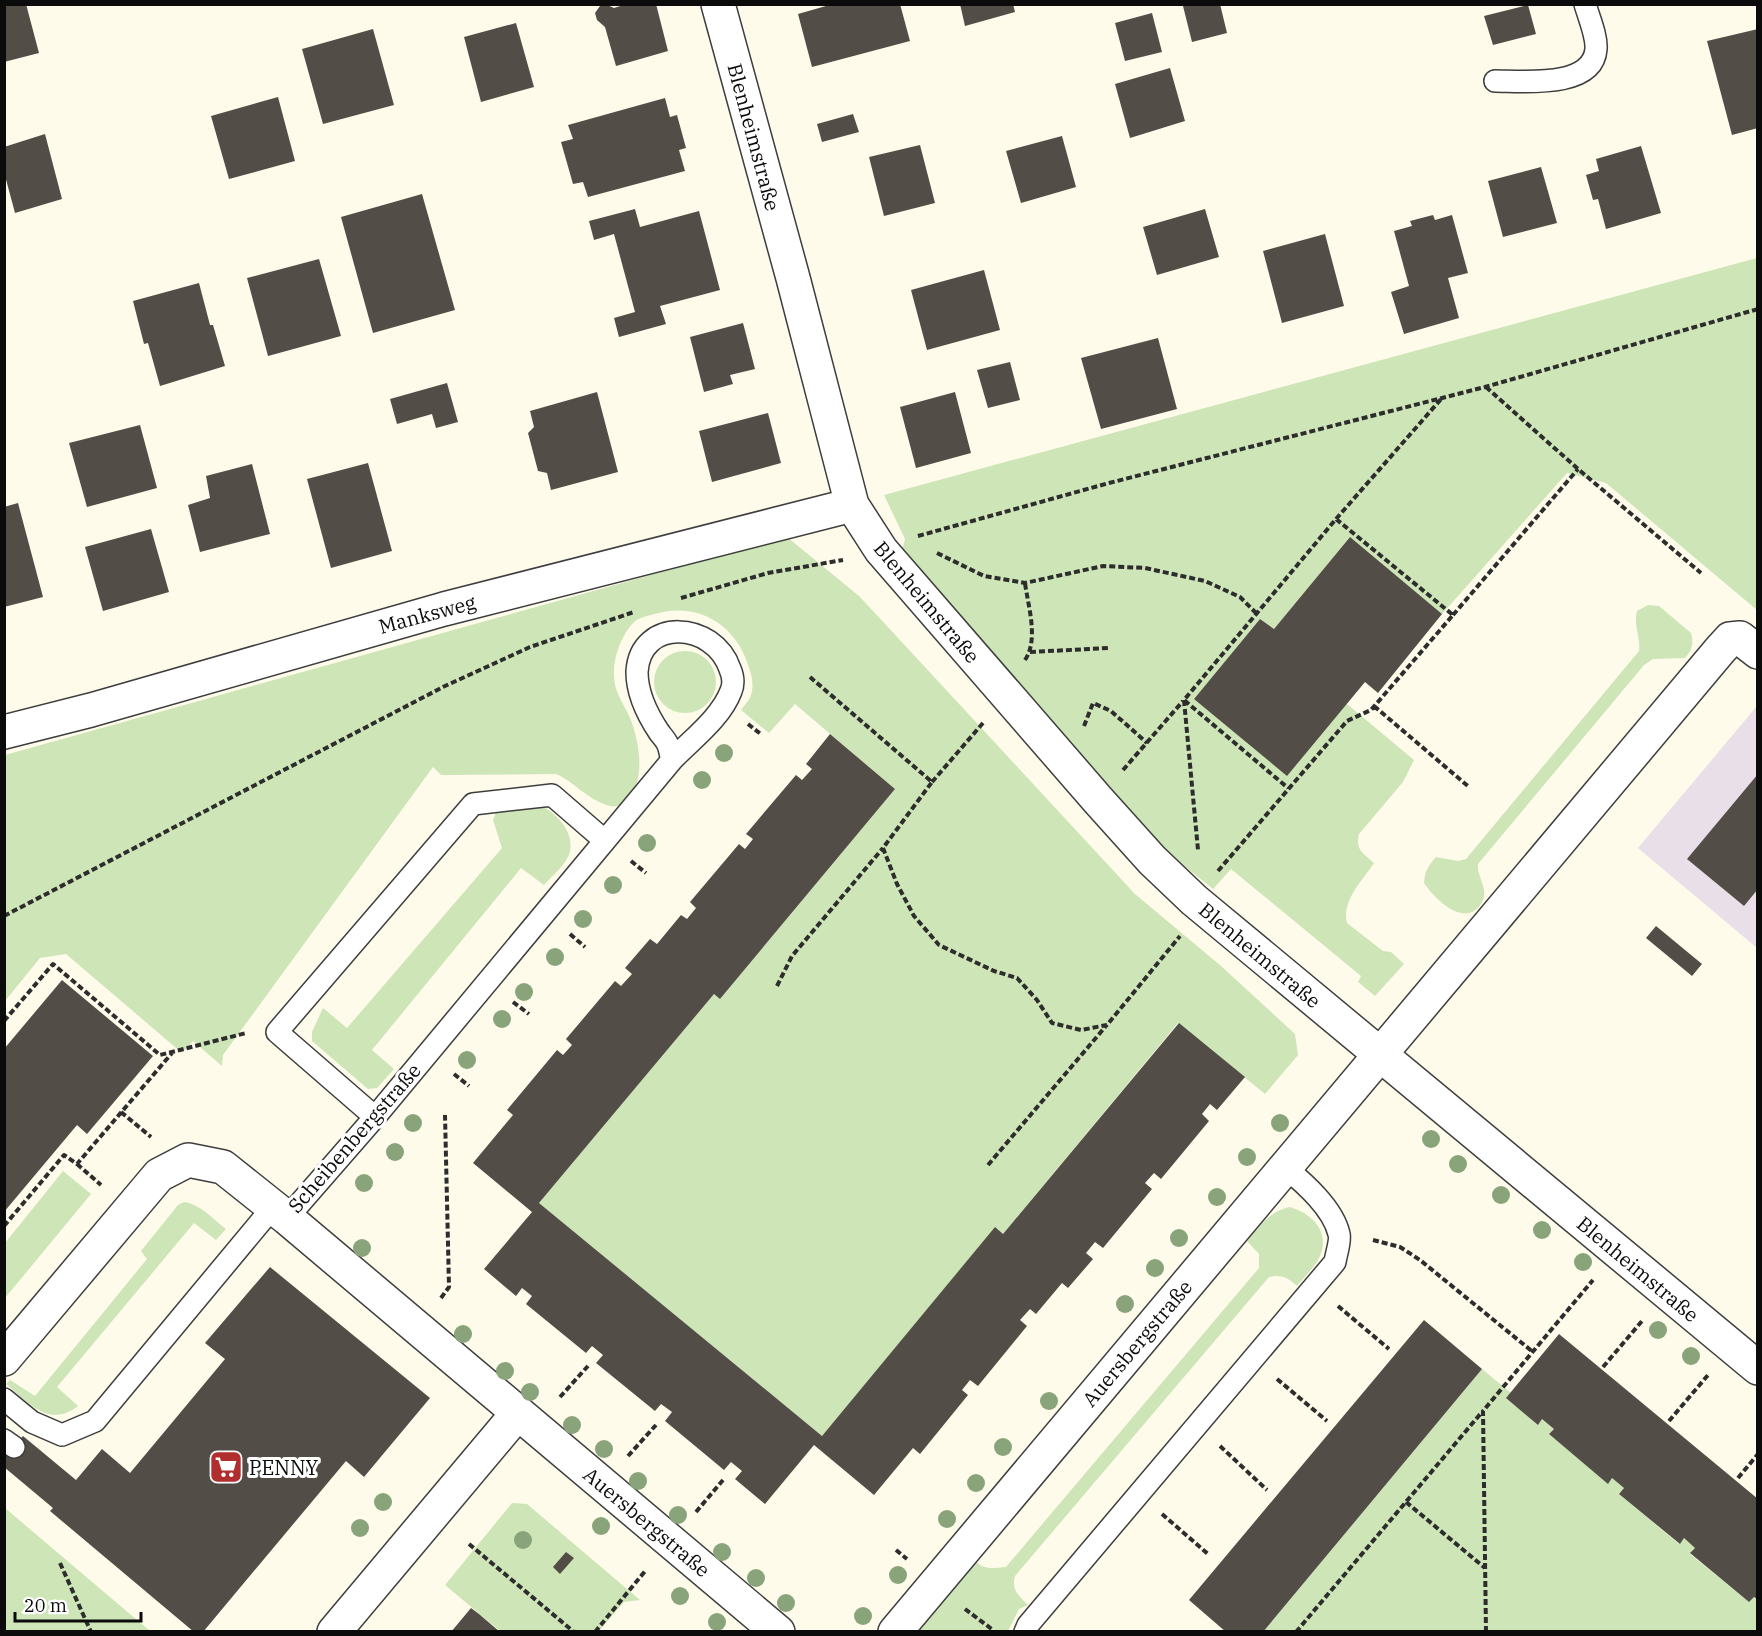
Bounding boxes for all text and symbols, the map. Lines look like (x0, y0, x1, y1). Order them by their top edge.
street label: Blenheimstraße (721, 60, 787, 214)
street label: Blenheimstraße (868, 535, 986, 669)
street label: Manksweg (375, 588, 479, 640)
street label: Blenheimstraße (1193, 896, 1327, 1014)
street label: Scheibenbergstraße (282, 1057, 426, 1219)
street label: Blenheimstraße (1571, 1210, 1705, 1328)
street label: Auersbergstraße (1076, 1274, 1198, 1412)
supermarket icon: PENNY (208, 1449, 244, 1485)
place label: PENNY (249, 1454, 318, 1481)
street label: Auersbergstraße (578, 1461, 716, 1583)
scale bar (15, 1585, 141, 1623)
text: 20 m (24, 1594, 67, 1617)

